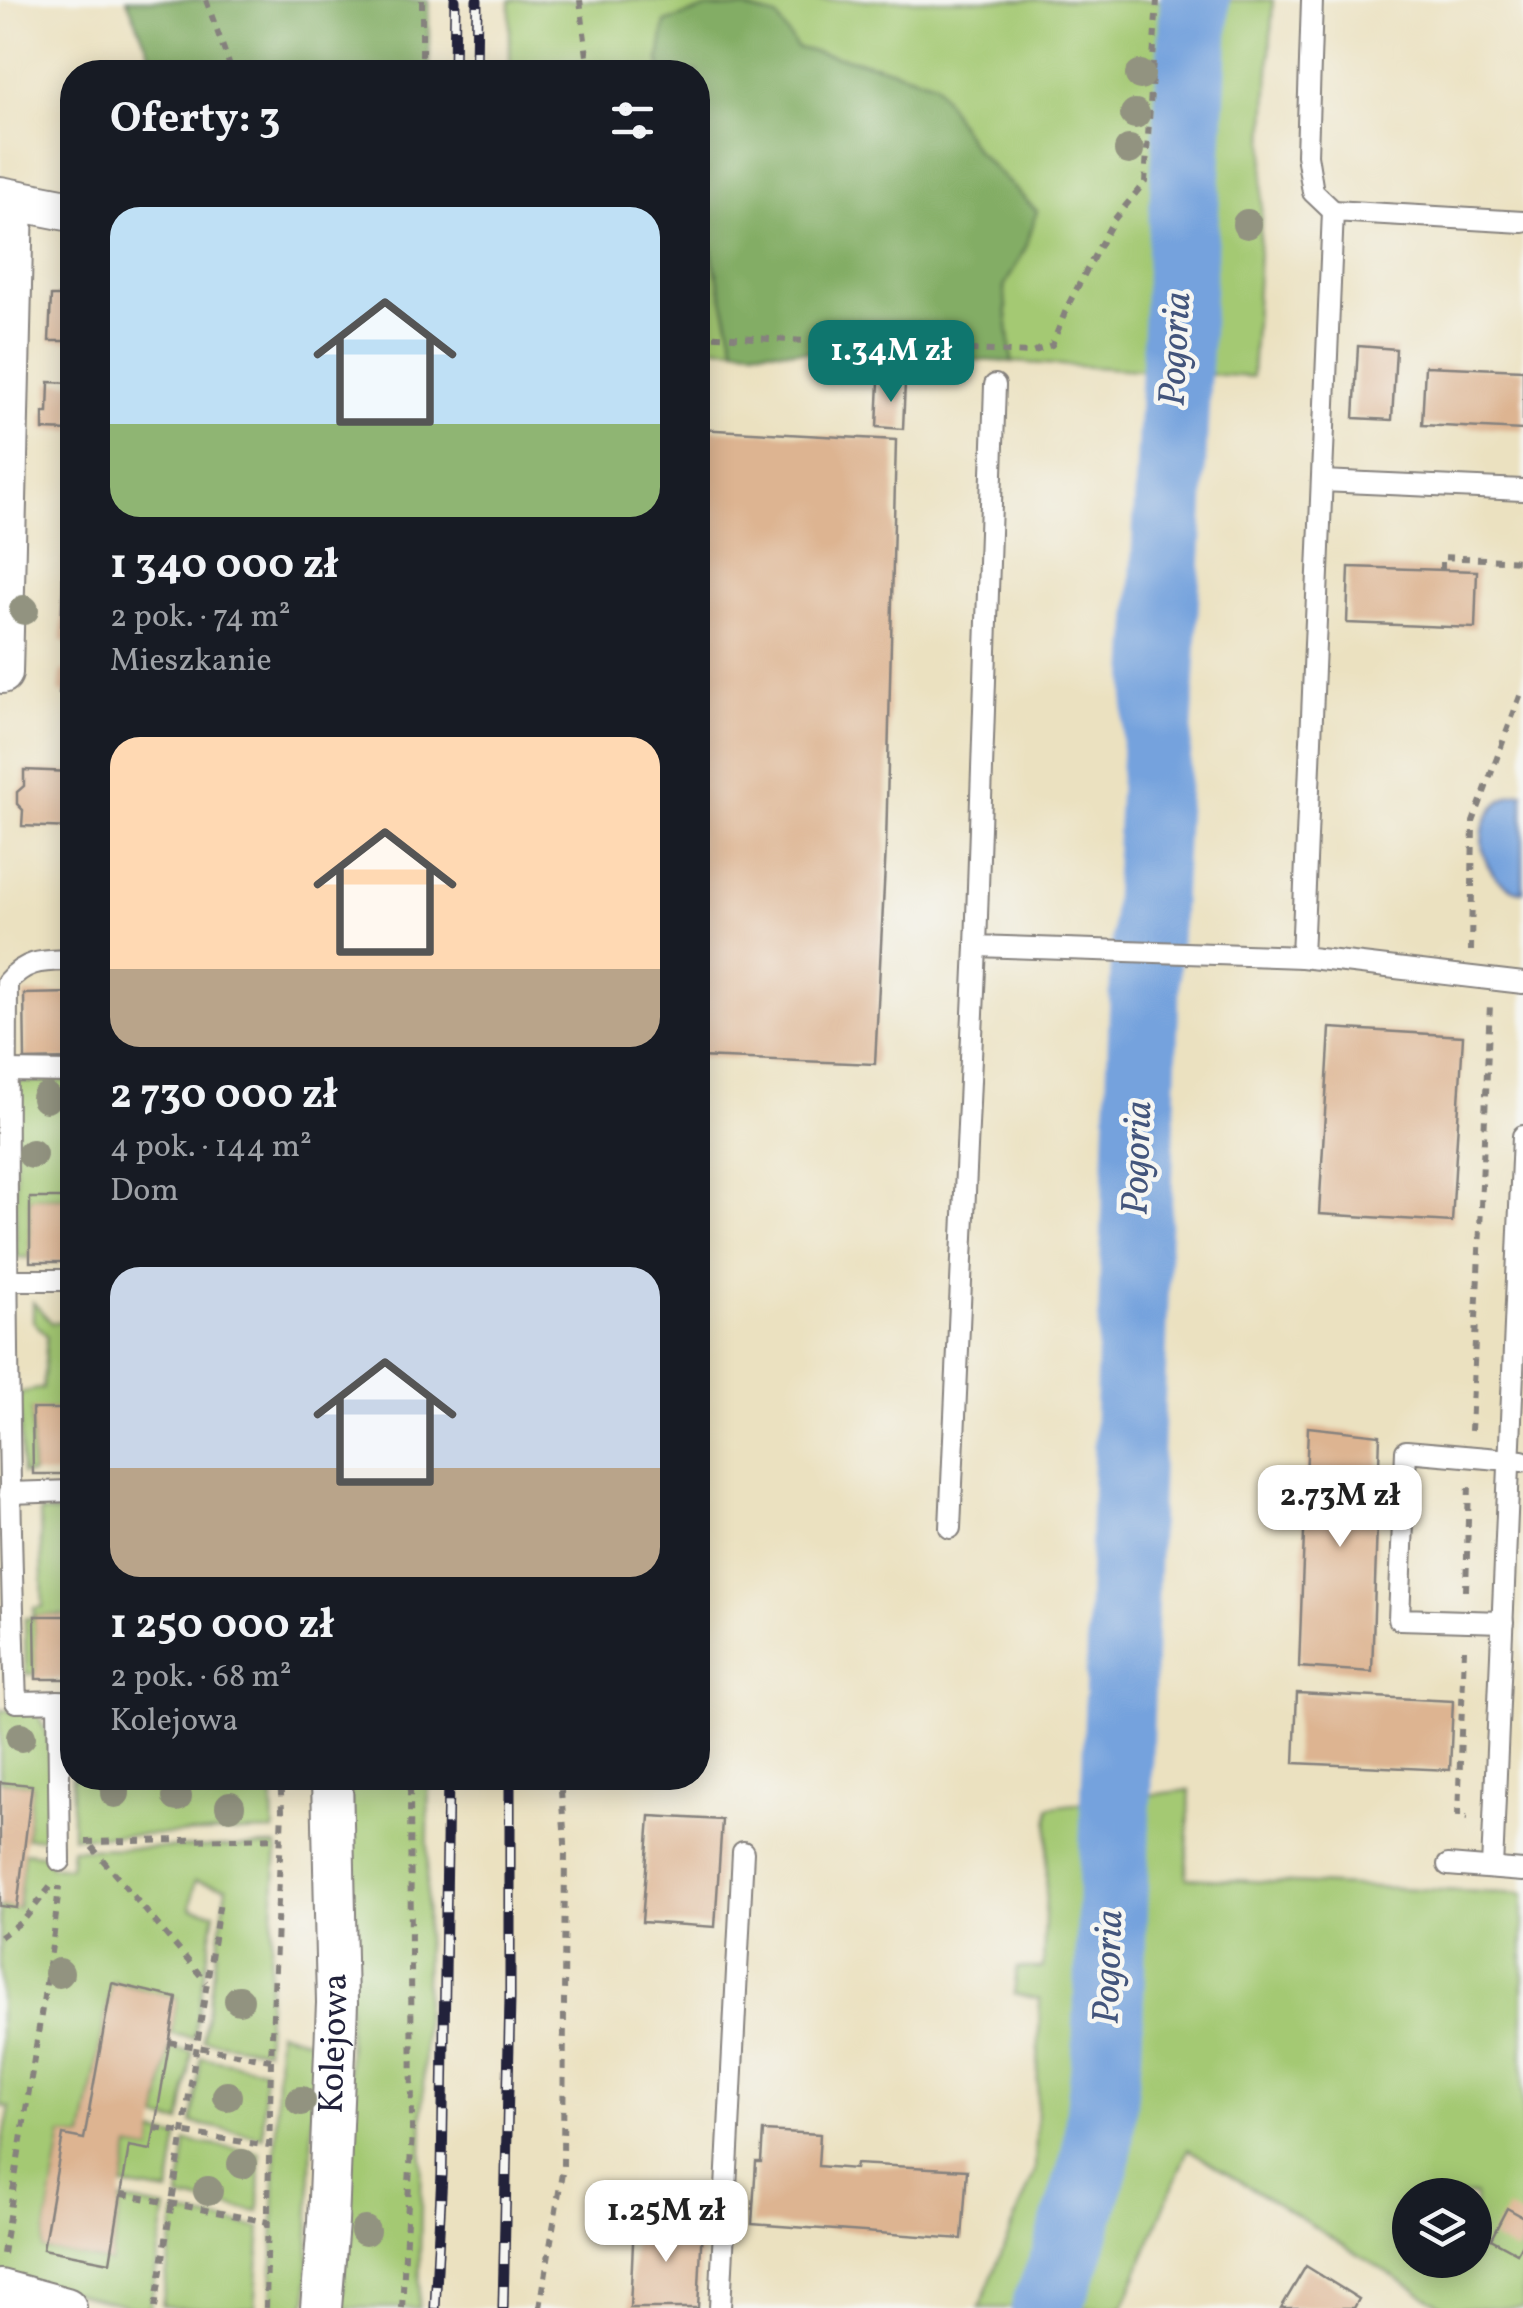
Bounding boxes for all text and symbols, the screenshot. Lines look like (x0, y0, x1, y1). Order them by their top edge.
text: Oferty: 3 (110, 91, 280, 150)
icon: filters (605, 93, 660, 148)
icon: home (295, 272, 475, 452)
water label: Pogoria (1148, 290, 1206, 408)
pin: 1.34M zł (788, 320, 994, 405)
text: 1.34M zł (830, 330, 952, 374)
text: 1 340 000 zł (110, 537, 338, 596)
text: 2 pok. · 74 m² (110, 596, 291, 640)
text: Mieszkanie (110, 640, 272, 684)
icon: home (295, 802, 475, 982)
text: 2 730 000 zł (110, 1067, 337, 1126)
water label: Pogoria (1111, 1100, 1167, 1216)
text: 4 pok. · 144 m² (110, 1126, 312, 1170)
text: Dom (110, 1170, 179, 1214)
icon: home (295, 1332, 475, 1512)
pin: 2.73M zł (1237, 1465, 1443, 1550)
text: 2.73M zł (1280, 1475, 1400, 1519)
text: 1 250 000 zł (110, 1597, 334, 1656)
text: 2 pok. · 68 m² (110, 1656, 292, 1700)
text: Kolejowa (110, 1700, 238, 1744)
water label: Pogoria (1082, 1909, 1138, 2025)
street label: Kolejowa (308, 1973, 361, 2115)
map controls (1392, 2178, 1492, 2278)
button: layers (1392, 2178, 1492, 2278)
pin: 1.25M zł (563, 2180, 769, 2265)
text: 1.25M zł (607, 2190, 725, 2234)

